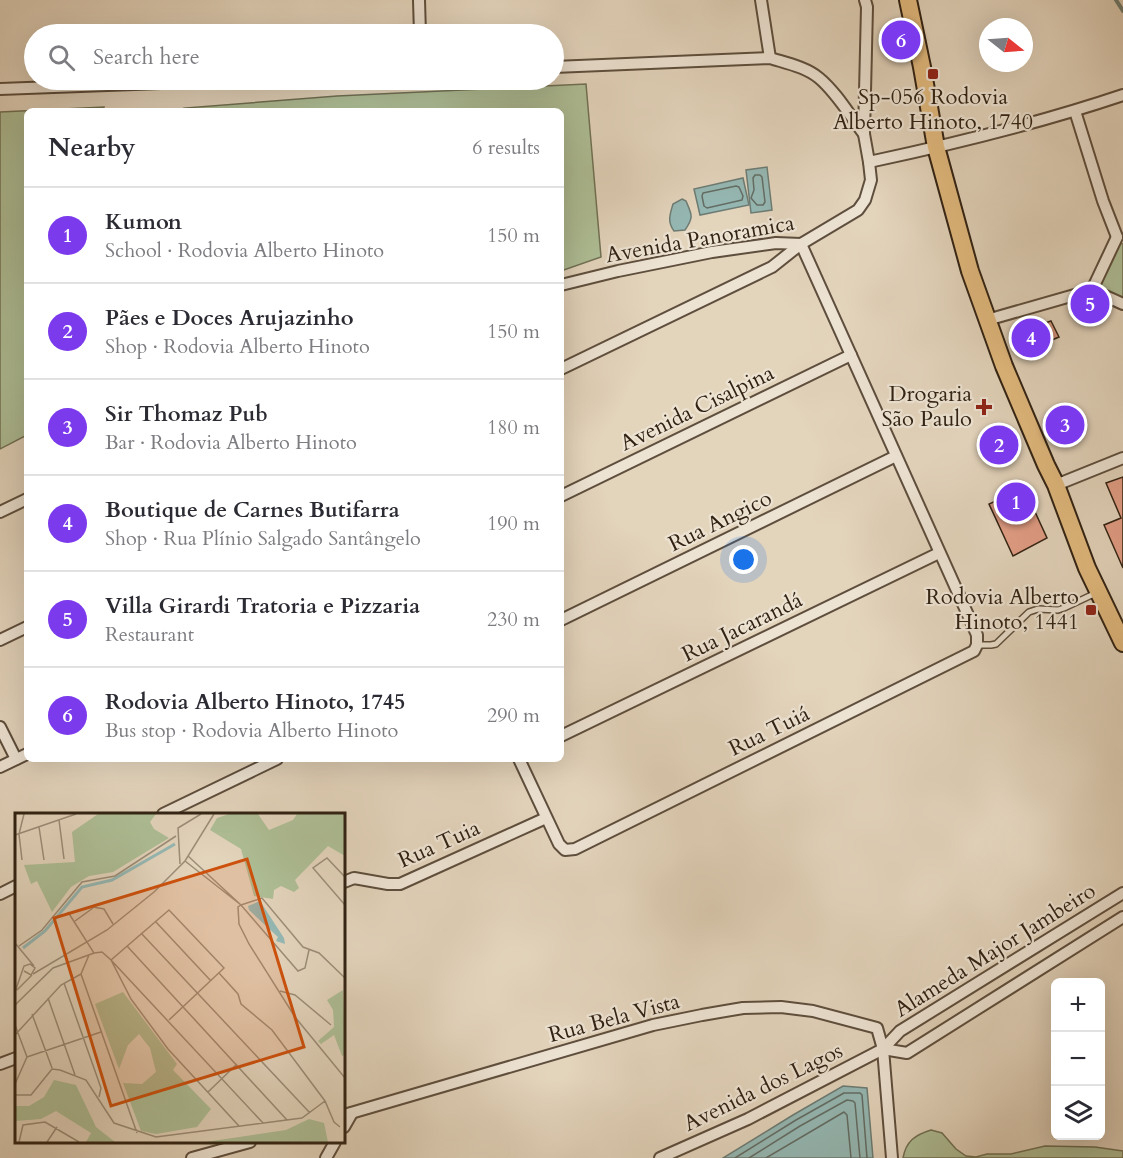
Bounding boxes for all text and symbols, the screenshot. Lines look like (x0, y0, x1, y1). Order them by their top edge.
pin: 6 (882, 18, 920, 63)
north arrow (979, 18, 1033, 72)
search box (24, 24, 564, 90)
icon: search (45, 41, 78, 74)
text: Search here (93, 42, 200, 72)
marker: Sp-056 Rodovia Alberto Hinoto, 1740 (926, 67, 940, 81)
place label: Sp-056 Rodovia Alberto Hinoto, 1740 (833, 82, 1033, 137)
text: Nearby (48, 130, 136, 165)
text: 6 results (472, 134, 540, 161)
text: Kumon (105, 207, 182, 237)
street label: Avenida Panoramica (603, 208, 797, 270)
text: 1 (62, 222, 73, 249)
text: 150 m (487, 222, 540, 249)
text: School · Rodovia Alberto Hinoto (105, 237, 384, 264)
pin: 5 (1070, 282, 1110, 326)
text: Pães e Doces Arujazinho (105, 303, 354, 333)
pin: 4 (1012, 316, 1050, 360)
text: 2 (62, 318, 73, 345)
text: 150 m (487, 318, 540, 345)
text: Shop · Rodovia Alberto Hinoto (105, 333, 370, 360)
street label: Avenida Cisalpina (615, 357, 779, 458)
place label: Drogaria São Paulo (882, 379, 972, 434)
text: Sir Thomaz Pub (105, 399, 268, 429)
marker: Drogaria São Paulo (977, 400, 991, 414)
pin: 3 (1046, 402, 1084, 448)
text: 3 (62, 414, 73, 441)
text: 180 m (487, 414, 540, 441)
pin: 2 (980, 422, 1018, 468)
text: Bar · Rodovia Alberto Hinoto (105, 429, 357, 456)
pin: 1 (996, 480, 1036, 524)
street label: Rua Angico (663, 483, 777, 559)
text: Boutique de Carnes Butifarra (105, 495, 400, 525)
text: 4 (62, 510, 73, 537)
text: 190 m (487, 510, 540, 537)
text: Shop · Rua Plínio Salgado Santângelo (105, 525, 421, 552)
your location (729, 545, 758, 574)
place label: Rodovia Alberto Hinoto, 1441 (926, 582, 1079, 637)
street label: Rua Jacarandá (677, 585, 808, 669)
text: Villa Girardi Tratoria e Pizzaria (105, 591, 420, 621)
marker: Rodovia Alberto Hinoto, 1441 (1084, 603, 1098, 617)
text: 5 (62, 606, 73, 633)
text: 230 m (487, 606, 540, 633)
text: Restaurant (105, 621, 194, 648)
text: Rodovia Alberto Hinoto, 1745 (105, 687, 405, 717)
street label: Rua Tuiá (723, 698, 815, 763)
text: 6 (62, 702, 73, 729)
text: 290 m (487, 702, 540, 729)
text: Bus stop · Rodovia Alberto Hinoto (105, 717, 398, 744)
street label: Rua Tuia (393, 812, 485, 875)
inset map (15, 813, 345, 1143)
street label: Alameda Major Jambeiro (889, 876, 1101, 1024)
map controls (1051, 978, 1105, 1140)
button: + (1051, 978, 1105, 1032)
street label: Rua Bela Vista (545, 986, 683, 1050)
button: − (1051, 1032, 1105, 1086)
street label: Avenida dos Lagos (678, 1035, 848, 1139)
button: layers (1051, 1086, 1105, 1140)

